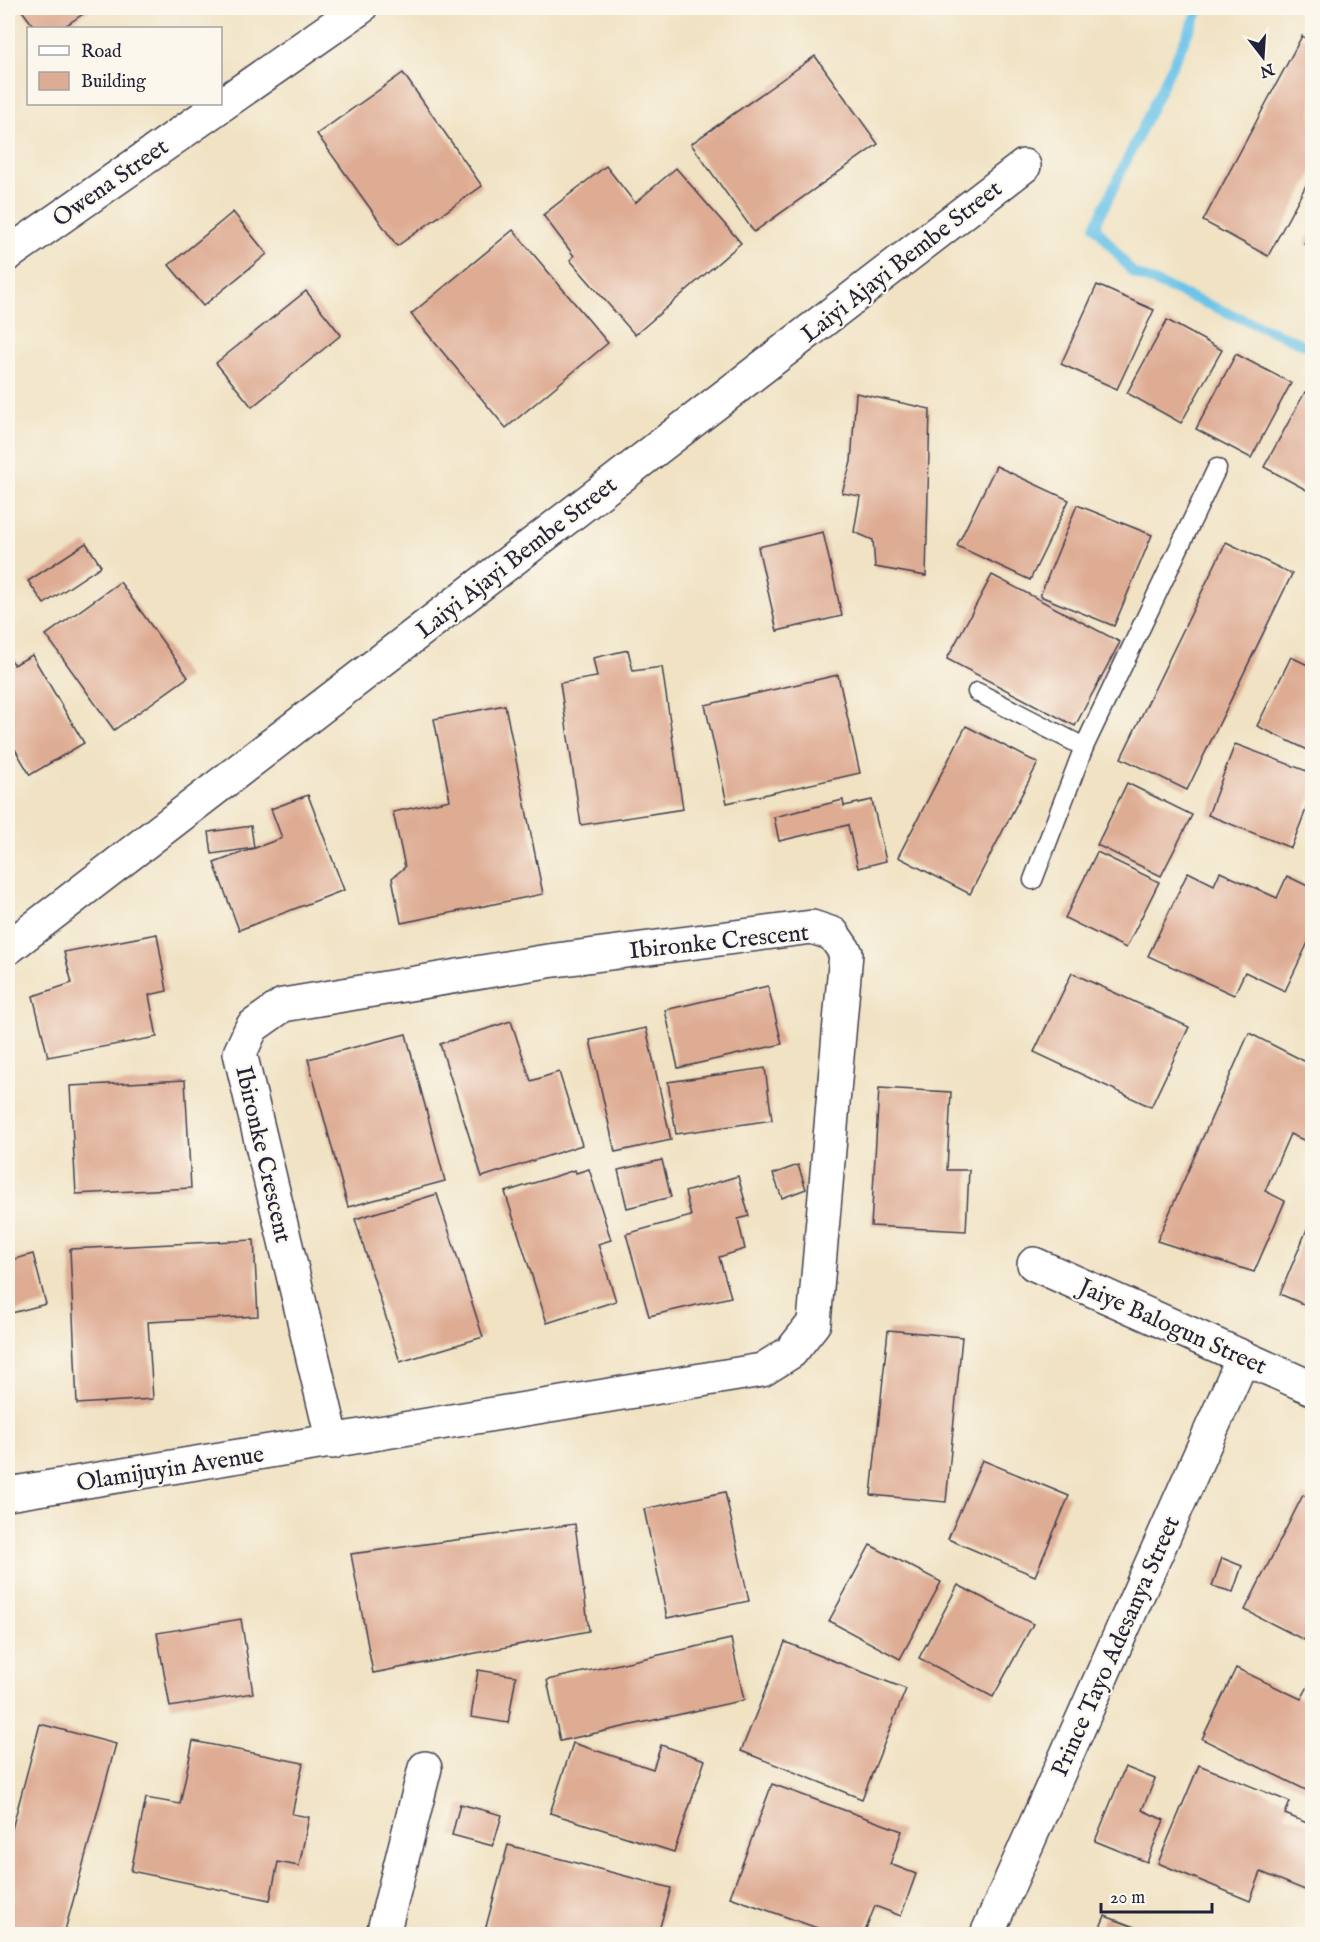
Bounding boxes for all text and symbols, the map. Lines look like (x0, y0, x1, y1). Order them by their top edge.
legend (27, 27, 222, 105)
north arrow (1233, 27, 1293, 87)
text: Road (81, 41, 122, 64)
text: N (1257, 58, 1277, 81)
text: Building (81, 71, 146, 94)
street label: Owena Street (47, 132, 175, 235)
street label: Laiyi Ajayi Bembe Street (795, 174, 1009, 350)
street label: Laiyi Ajayi Bembe Street (410, 470, 624, 646)
street label: Ibironke Crescent (628, 918, 811, 967)
street label: Ibironke Crescent (227, 1063, 298, 1246)
street label: Jaiye Balogun Street (1071, 1271, 1271, 1383)
street label: Olamijuyin Avenue (74, 1439, 266, 1500)
street label: Prince Tayo Adesanya Street (1045, 1511, 1188, 1782)
scale bar (1101, 1876, 1212, 1914)
text: 20 m (1110, 1887, 1145, 1910)

